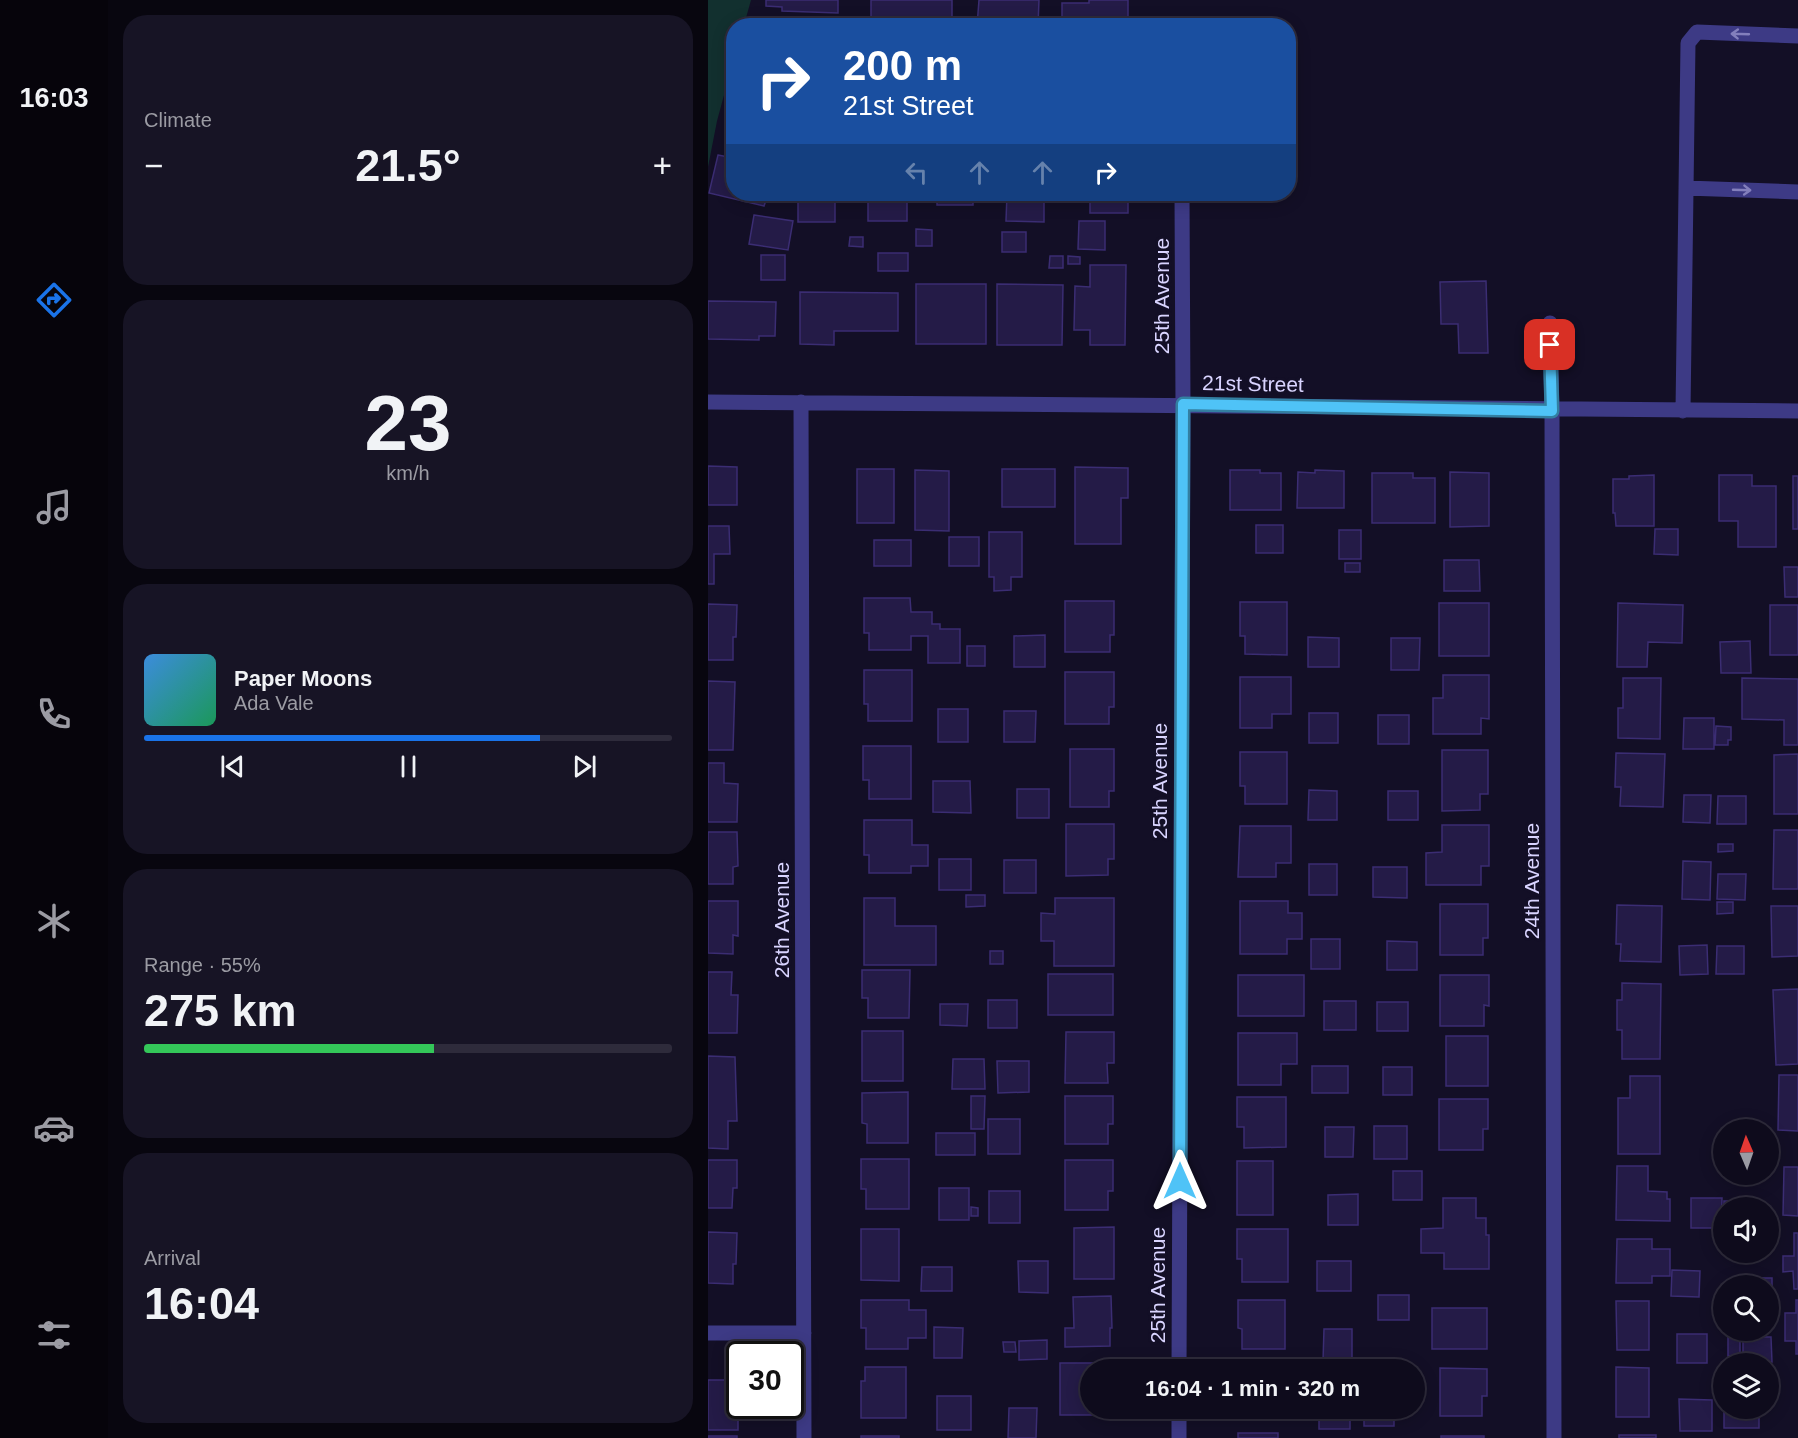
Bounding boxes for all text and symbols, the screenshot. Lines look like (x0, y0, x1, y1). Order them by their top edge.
one-way arrow (1730, 28, 1750, 39)
icon: right (744, 42, 822, 120)
text: 200 m (843, 42, 962, 89)
text: 16:03 (19, 83, 89, 113)
text: 21st Street (843, 91, 974, 121)
text: Climate (144, 109, 212, 131)
text: 21.5° (355, 140, 461, 191)
text: − (144, 147, 163, 184)
text: + (653, 147, 672, 184)
icon: left (900, 156, 933, 189)
icon: ahead (963, 156, 996, 189)
icon: ahead (1026, 156, 1059, 189)
icon: right (1089, 156, 1122, 189)
one-way arrow (1732, 184, 1752, 196)
street label: 25th Avenue (1150, 238, 1173, 354)
icon: directions (33, 279, 75, 321)
pin (1524, 319, 1575, 370)
icon: arrive (1533, 328, 1566, 361)
street label: 21st Street (1202, 371, 1304, 396)
text: 23 (365, 379, 451, 467)
text: km/h (386, 462, 430, 484)
icon: music (33, 486, 75, 528)
text: Paper Moons (234, 666, 372, 691)
text: Ada Vale (234, 692, 314, 714)
icon: phone (33, 693, 75, 735)
street label: 25th Avenue (1148, 723, 1171, 839)
icon: previous (216, 750, 249, 783)
icon: pause (392, 750, 425, 783)
icon: next (568, 750, 601, 783)
street label: 24th Avenue (1520, 823, 1543, 939)
street label: 26th Avenue (770, 862, 793, 978)
icon: climate (33, 900, 75, 942)
text: Range · 55% (144, 954, 261, 976)
text: 275 km (144, 985, 297, 1036)
icon: car (33, 1107, 75, 1149)
north arrow (1713, 1119, 1779, 1185)
map controls (1713, 1119, 1779, 1419)
position arrow (1148, 1149, 1212, 1213)
button: sound (1713, 1197, 1779, 1263)
street label: 25th Avenue (1146, 1227, 1169, 1343)
text: Arrival (144, 1247, 201, 1269)
button: search (1713, 1275, 1779, 1341)
text: 16:04 (144, 1278, 259, 1329)
icon: filters (33, 1314, 75, 1356)
speed limit sign: 30 (726, 1341, 804, 1419)
button: layers (1713, 1353, 1779, 1419)
text: 16:04 · 1 min · 320 m (1145, 1376, 1360, 1401)

